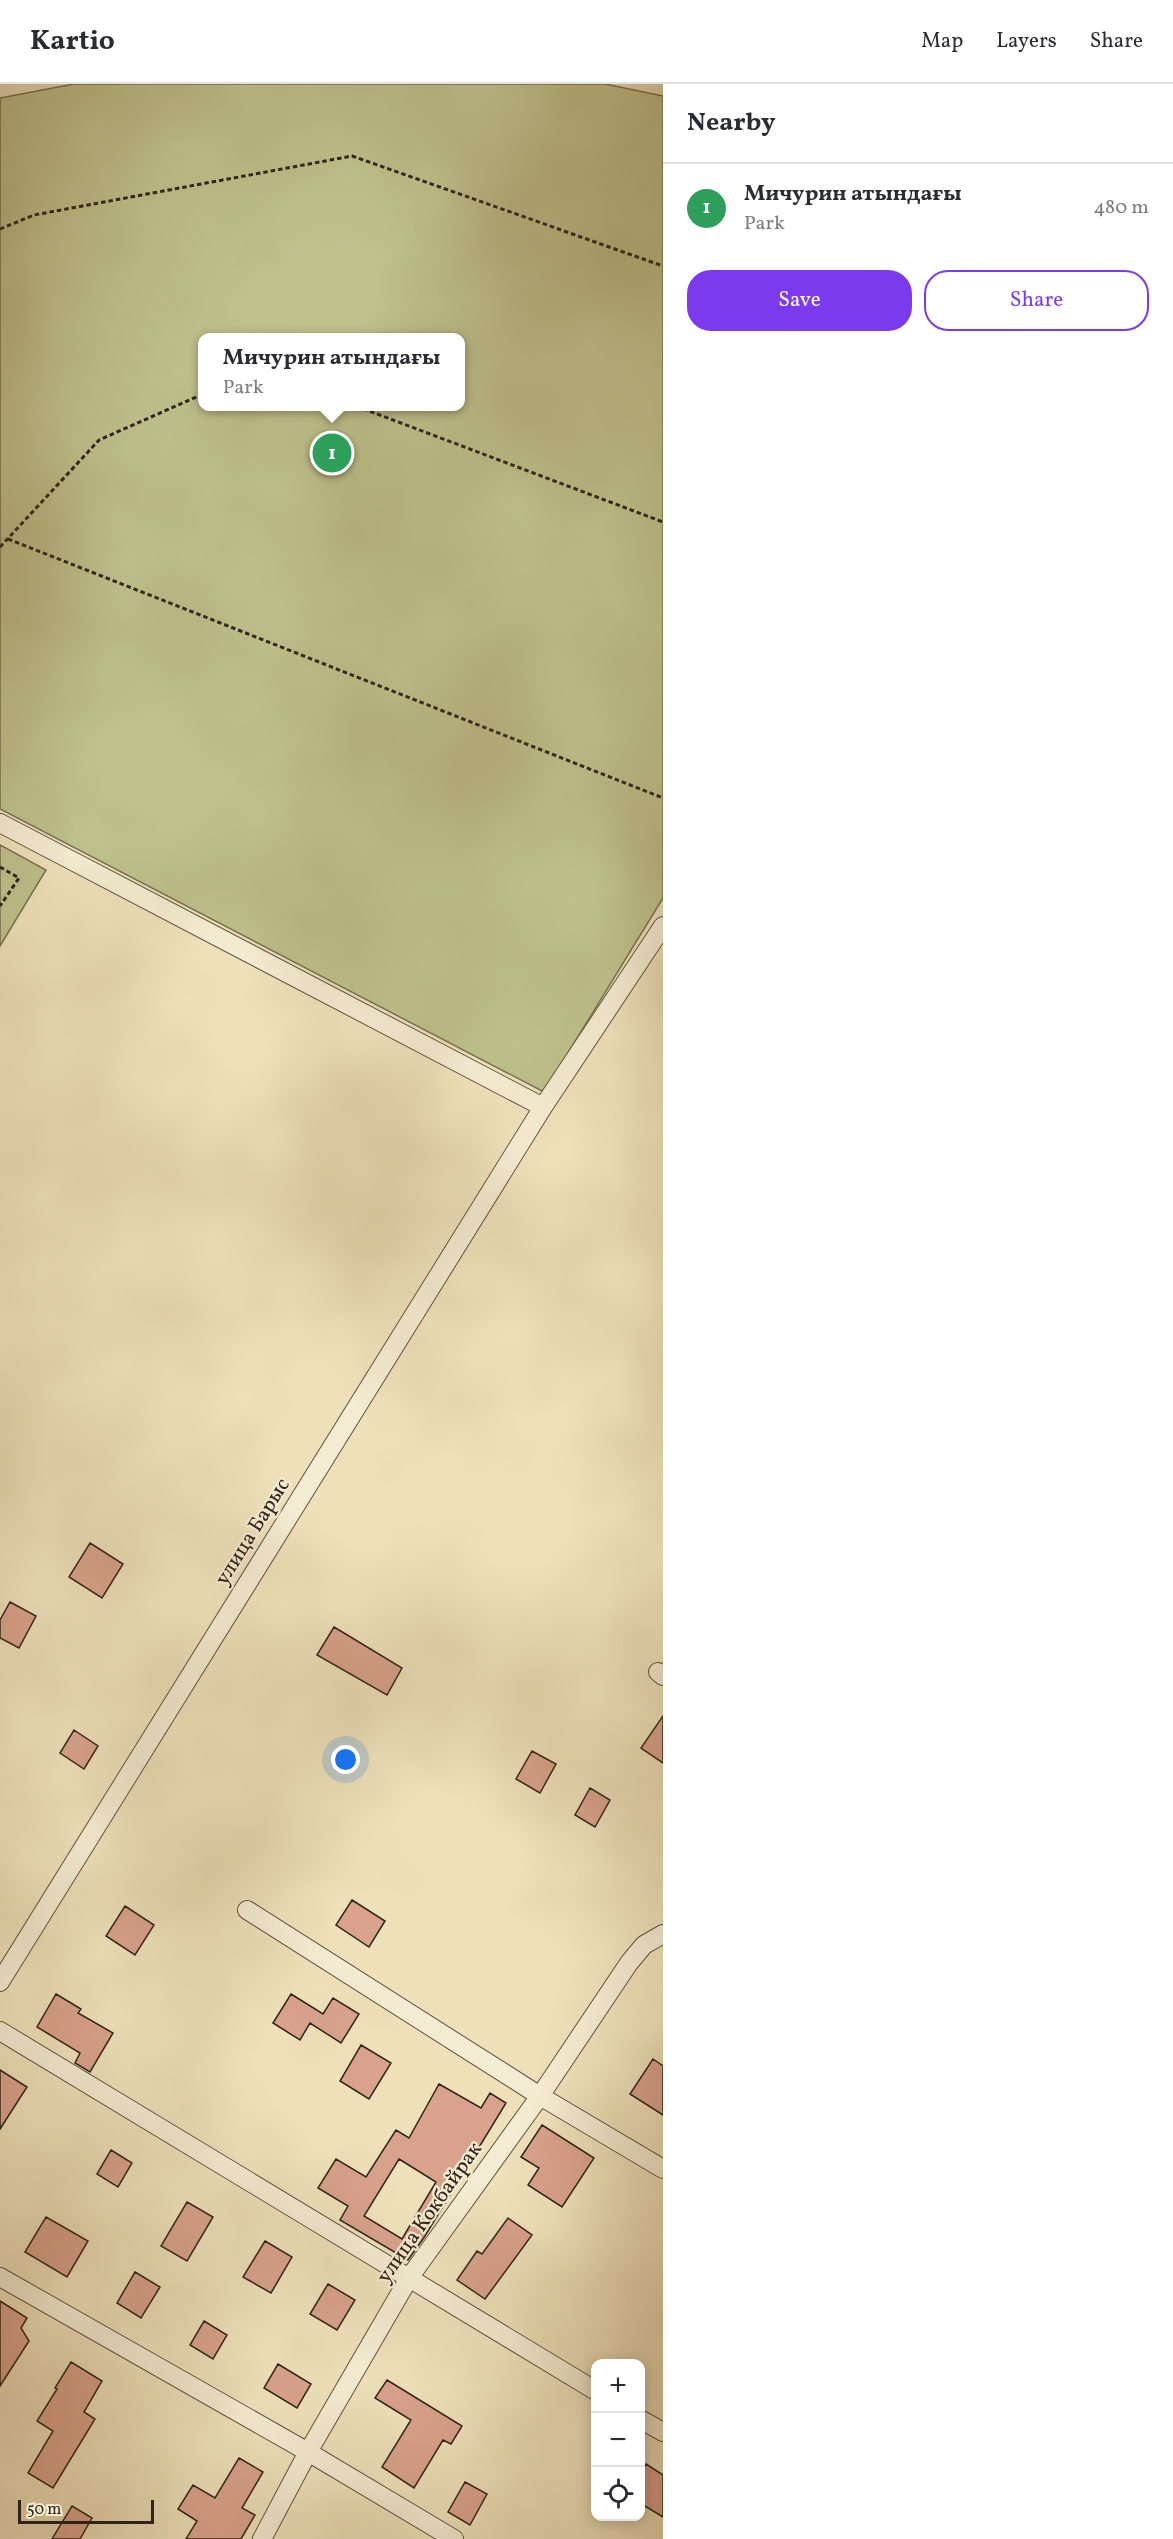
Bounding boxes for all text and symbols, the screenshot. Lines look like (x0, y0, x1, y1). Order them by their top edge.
text: Kartio (30, 22, 115, 61)
text: Map (921, 27, 963, 56)
text: Layers (996, 27, 1057, 56)
text: Share (1090, 27, 1143, 56)
text: Nearby (687, 105, 776, 141)
text: Мичурин атындағы (744, 179, 962, 210)
text: 1 (702, 194, 711, 222)
text: 480 m (1094, 194, 1149, 222)
text: Park (744, 210, 785, 238)
button: Save (687, 270, 912, 331)
button: Share (924, 270, 1149, 331)
popup (198, 333, 465, 411)
text: Мичурин атындағы (223, 343, 440, 374)
text: Park (223, 374, 264, 402)
pin: 1 (312, 430, 352, 476)
street label: улица Барыс (208, 1473, 298, 1591)
your location (331, 1745, 360, 1774)
street label: улица Кокбайрак (370, 2137, 490, 2289)
map controls (591, 2359, 645, 2521)
button: + (591, 2359, 645, 2413)
button: − (591, 2413, 645, 2467)
button: locate (591, 2467, 645, 2521)
scale bar (18, 2497, 154, 2524)
text: 50 m (27, 2499, 61, 2521)

